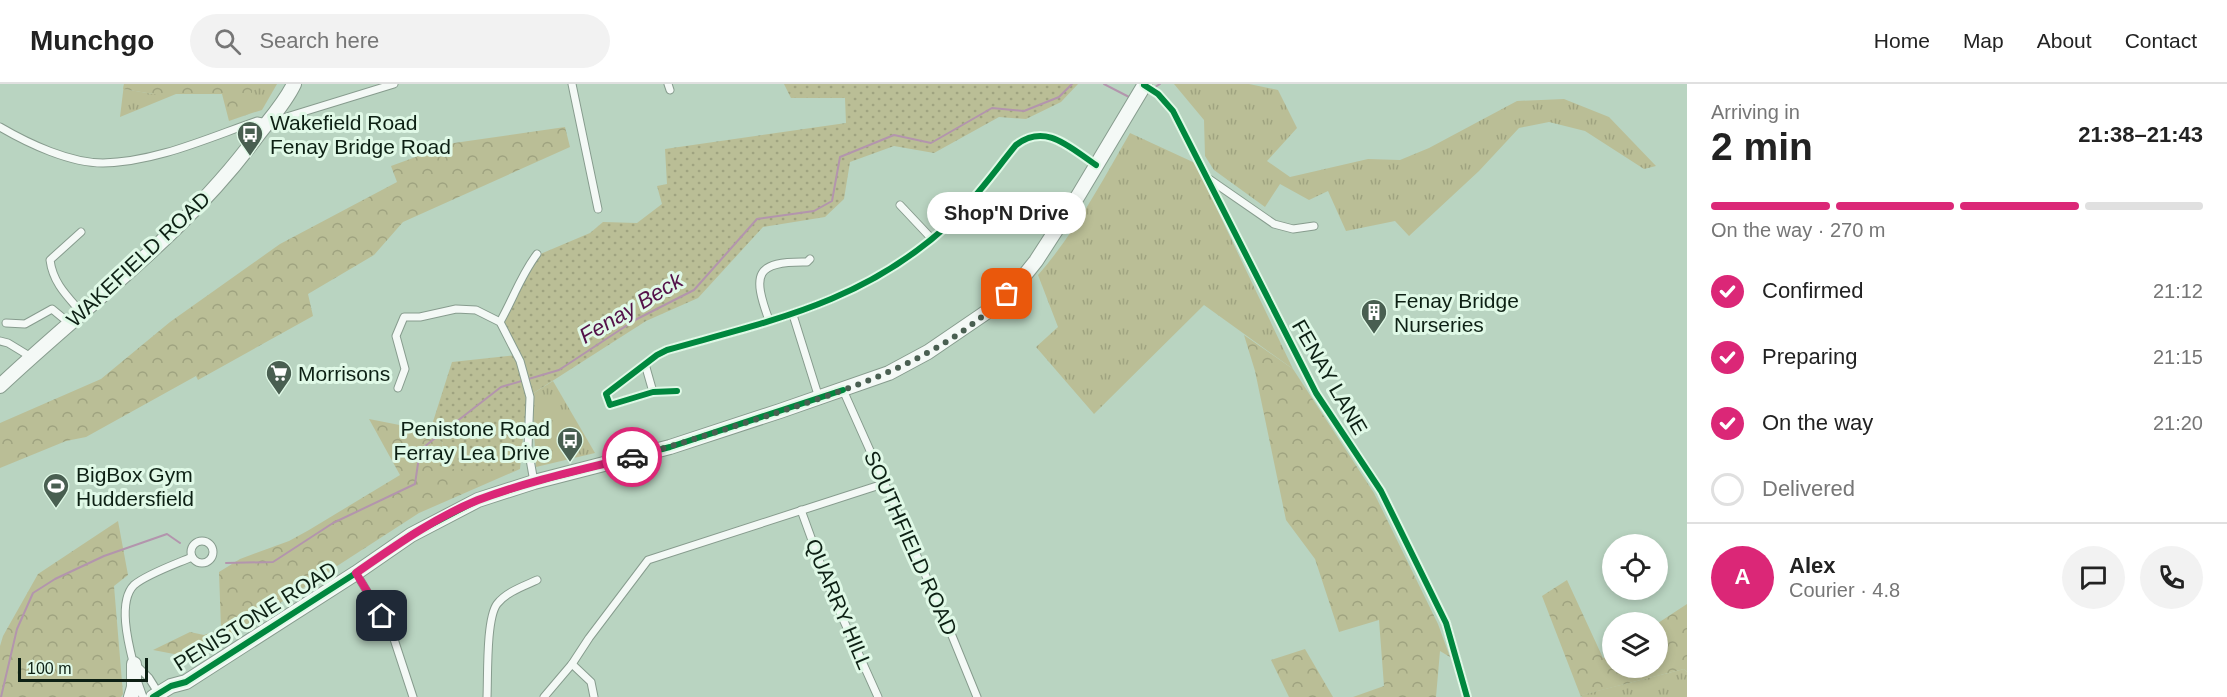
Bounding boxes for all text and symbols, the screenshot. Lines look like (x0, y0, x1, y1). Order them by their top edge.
search box (190, 14, 610, 68)
text: Munchgo (30, 25, 154, 56)
icon: search (211, 25, 244, 58)
text: Search here (259, 28, 379, 53)
text: Home (1874, 29, 1930, 52)
text: Map (1963, 29, 2004, 52)
text: About (2037, 29, 2092, 52)
text: Contact (2125, 29, 2197, 52)
text: Arriving in (1711, 101, 1800, 123)
place label: Wakefield Road Fenay Bridge Road (270, 111, 451, 158)
bus stop icon: Wakefield Road Fenay Bridge Road (235, 119, 265, 157)
text: 21:38–21:43 (2078, 122, 2203, 147)
text: 2 min (1711, 125, 1813, 168)
street label: WAKEFIELD ROAD (62, 187, 214, 331)
callout: Shop'N Drive (928, 192, 1086, 234)
text: Shop'N Drive (944, 202, 1069, 224)
text: On the way · 270 m (1711, 219, 1886, 241)
water label: Fenay Beck (575, 267, 688, 349)
pin (981, 268, 1032, 319)
icon: check (1711, 275, 1744, 308)
icon: bag (990, 277, 1023, 310)
text: Confirmed (1762, 278, 1863, 303)
text: 21:12 (2153, 280, 2203, 302)
place label: Fenay Bridge Nurseries (1394, 289, 1519, 336)
building icon: Fenay Bridge Nurseries (1359, 297, 1389, 335)
street label: FENAY LANE (1288, 315, 1372, 439)
icon: check (1711, 341, 1744, 374)
text: Preparing (1762, 344, 1857, 369)
text: 21:15 (2153, 346, 2203, 368)
supermarket icon: Morrisons (264, 358, 294, 396)
place label: Morrisons (298, 362, 390, 385)
icon: check (1711, 407, 1744, 440)
text: On the way (1762, 410, 1873, 435)
text: 21:20 (2153, 412, 2203, 434)
place label: Penistone Road Ferray Lea Drive (394, 417, 550, 464)
bus stop icon: Penistone Road Ferray Lea Drive (555, 425, 585, 463)
courier (602, 427, 662, 487)
icon: car (616, 441, 649, 474)
street label: SOUTHFIELD ROAD (860, 447, 962, 639)
place label: BigBox Gym Huddersfield (76, 463, 194, 510)
sports icon: BigBox Gym Huddersfield (41, 471, 71, 509)
text: Delivered (1762, 476, 1855, 501)
map controls (1602, 534, 1668, 678)
button: locate (1602, 534, 1668, 600)
street label: QUARRY HILL (801, 535, 877, 673)
button: chat (2062, 546, 2125, 609)
button: phone (2140, 546, 2203, 609)
text: Alex (1789, 553, 1835, 578)
street label: PENISTONE ROAD (169, 557, 341, 675)
text: A (1735, 564, 1750, 589)
text: Courier · 4.8 (1789, 579, 1900, 601)
pin (356, 590, 407, 641)
icon: home (365, 599, 398, 632)
button: layers (1602, 612, 1668, 678)
scale bar (18, 655, 148, 682)
text: 100 m (27, 660, 71, 677)

